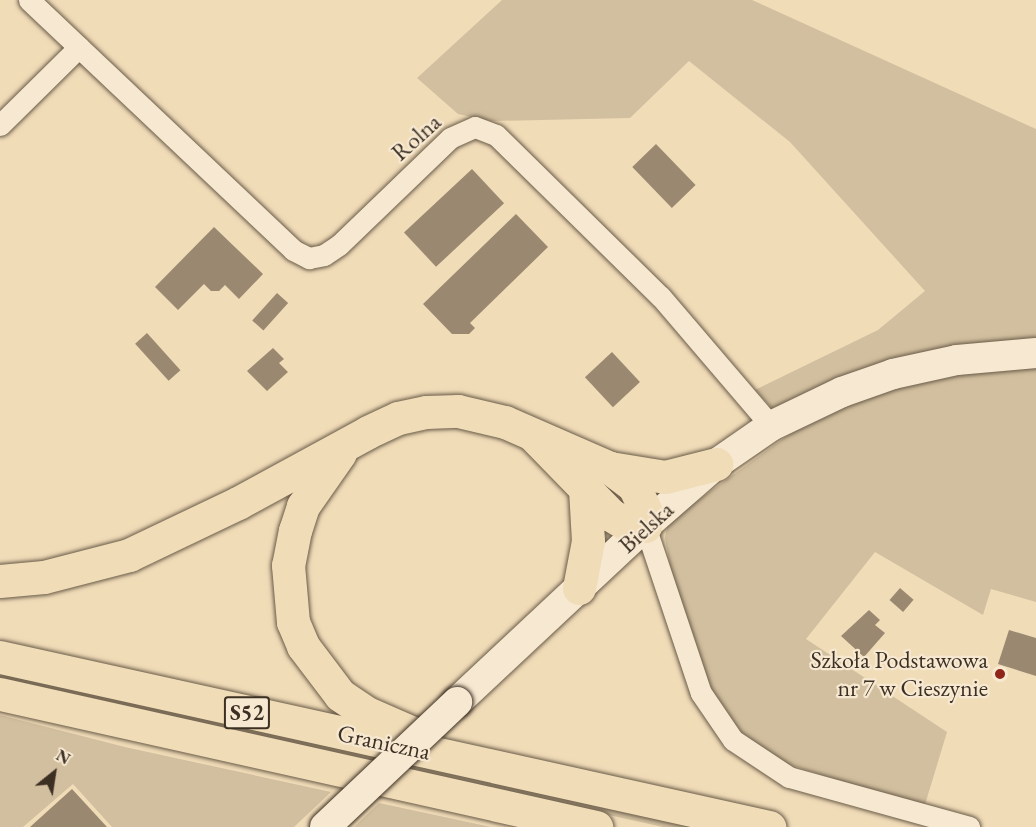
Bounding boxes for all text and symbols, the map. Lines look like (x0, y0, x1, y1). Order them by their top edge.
street label: Rolna (385, 107, 447, 167)
street label: Bielska (613, 495, 679, 559)
place label: Szkoła Podstawowa nr 7 w Cieszynie (810, 646, 988, 702)
marker: Szkoła Podstawowa nr 7 w Cieszynie (993, 667, 1007, 681)
road number: S52 (223, 694, 271, 732)
street label: Graniczna (335, 718, 433, 766)
north arrow (24, 743, 84, 803)
text: N (52, 745, 74, 769)

